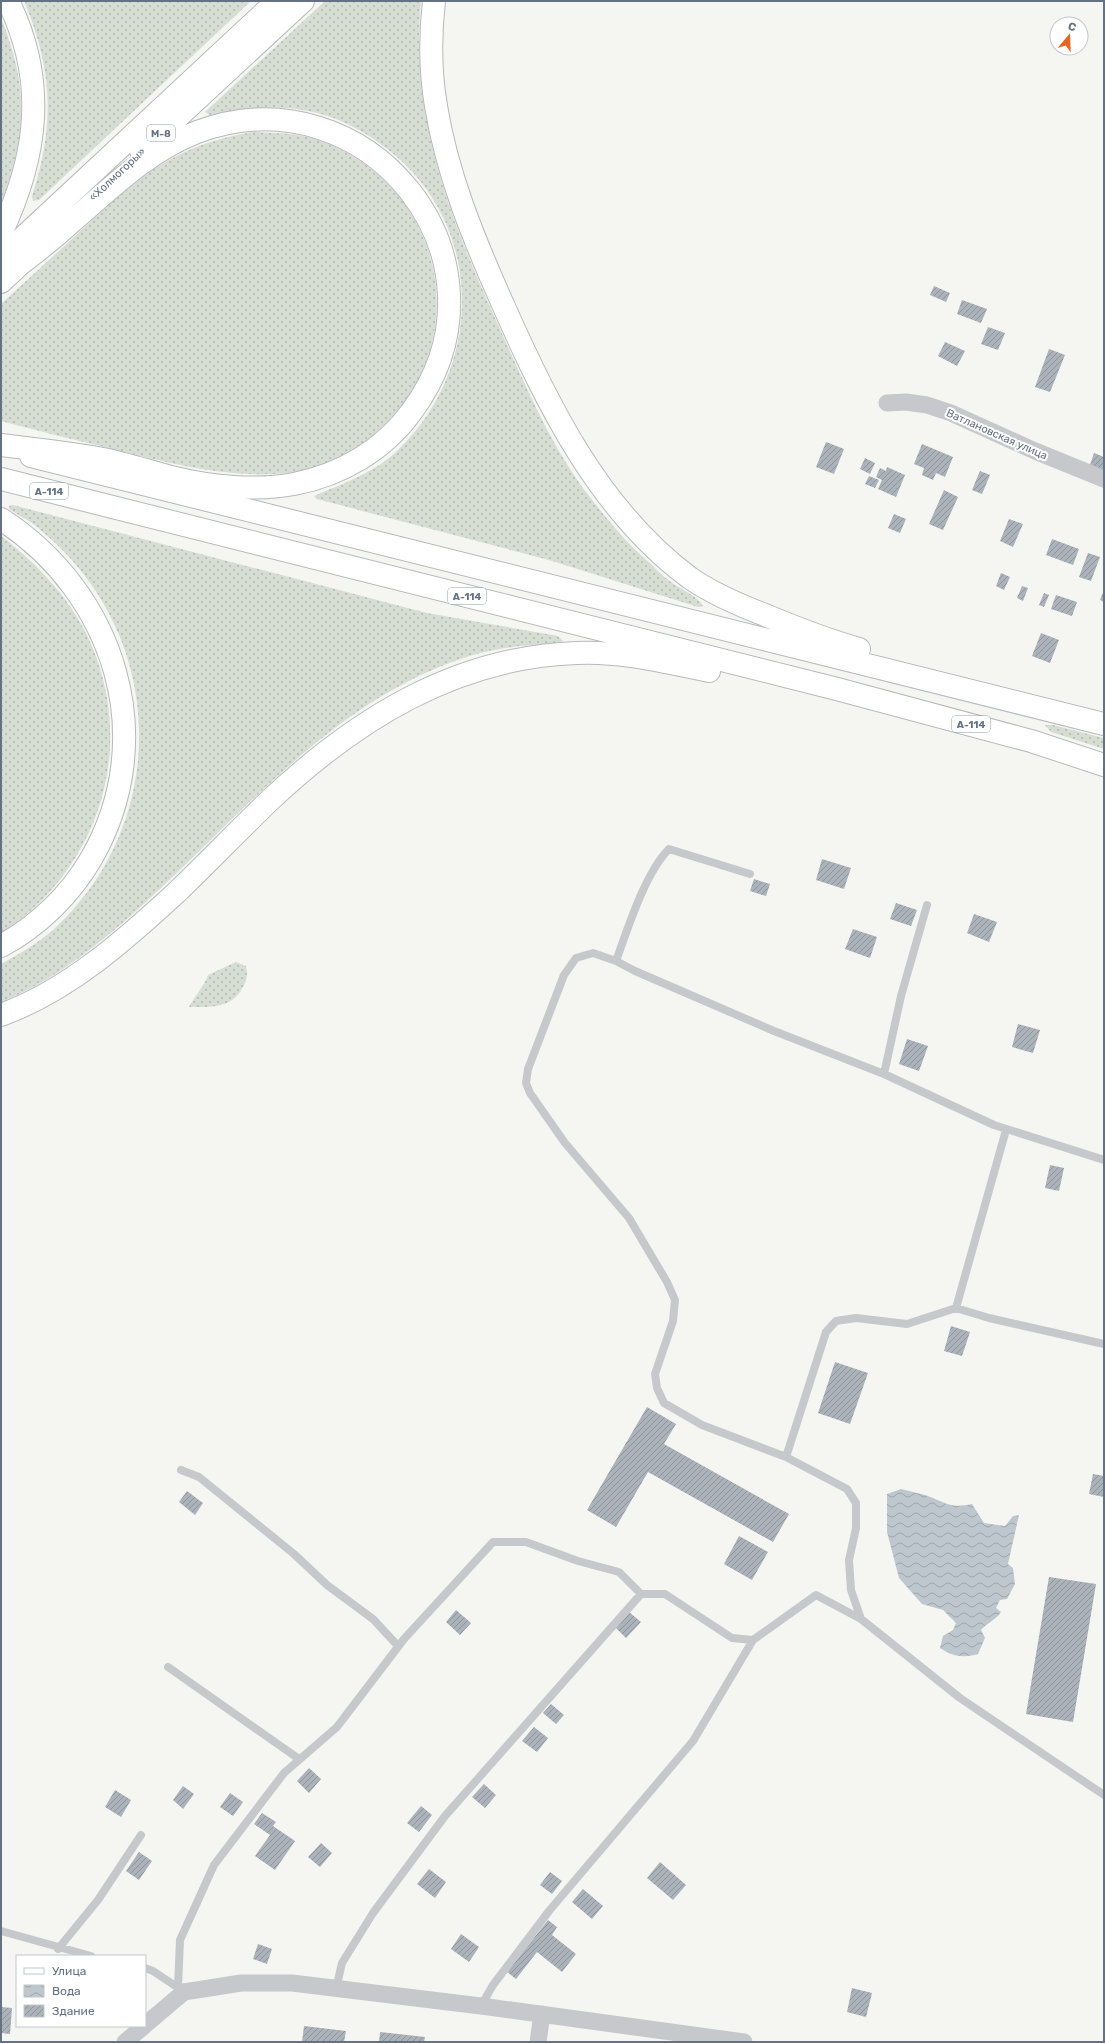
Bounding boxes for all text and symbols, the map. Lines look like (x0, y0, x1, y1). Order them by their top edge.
north arrow (1049, 16, 1089, 56)
text: С (1066, 20, 1078, 35)
road number: М-8 (147, 125, 175, 141)
street label: «Холмогоры» (87, 145, 148, 204)
street label: Ватлановская улица (944, 406, 1049, 463)
road number: А-114 (30, 483, 68, 499)
road number: А-114 (448, 588, 486, 604)
road number: А-114 (952, 716, 990, 732)
legend (16, 1955, 146, 2027)
text: Улица (52, 1964, 86, 1978)
text: Вода (52, 1984, 81, 1998)
text: Здание (52, 2004, 95, 2018)

